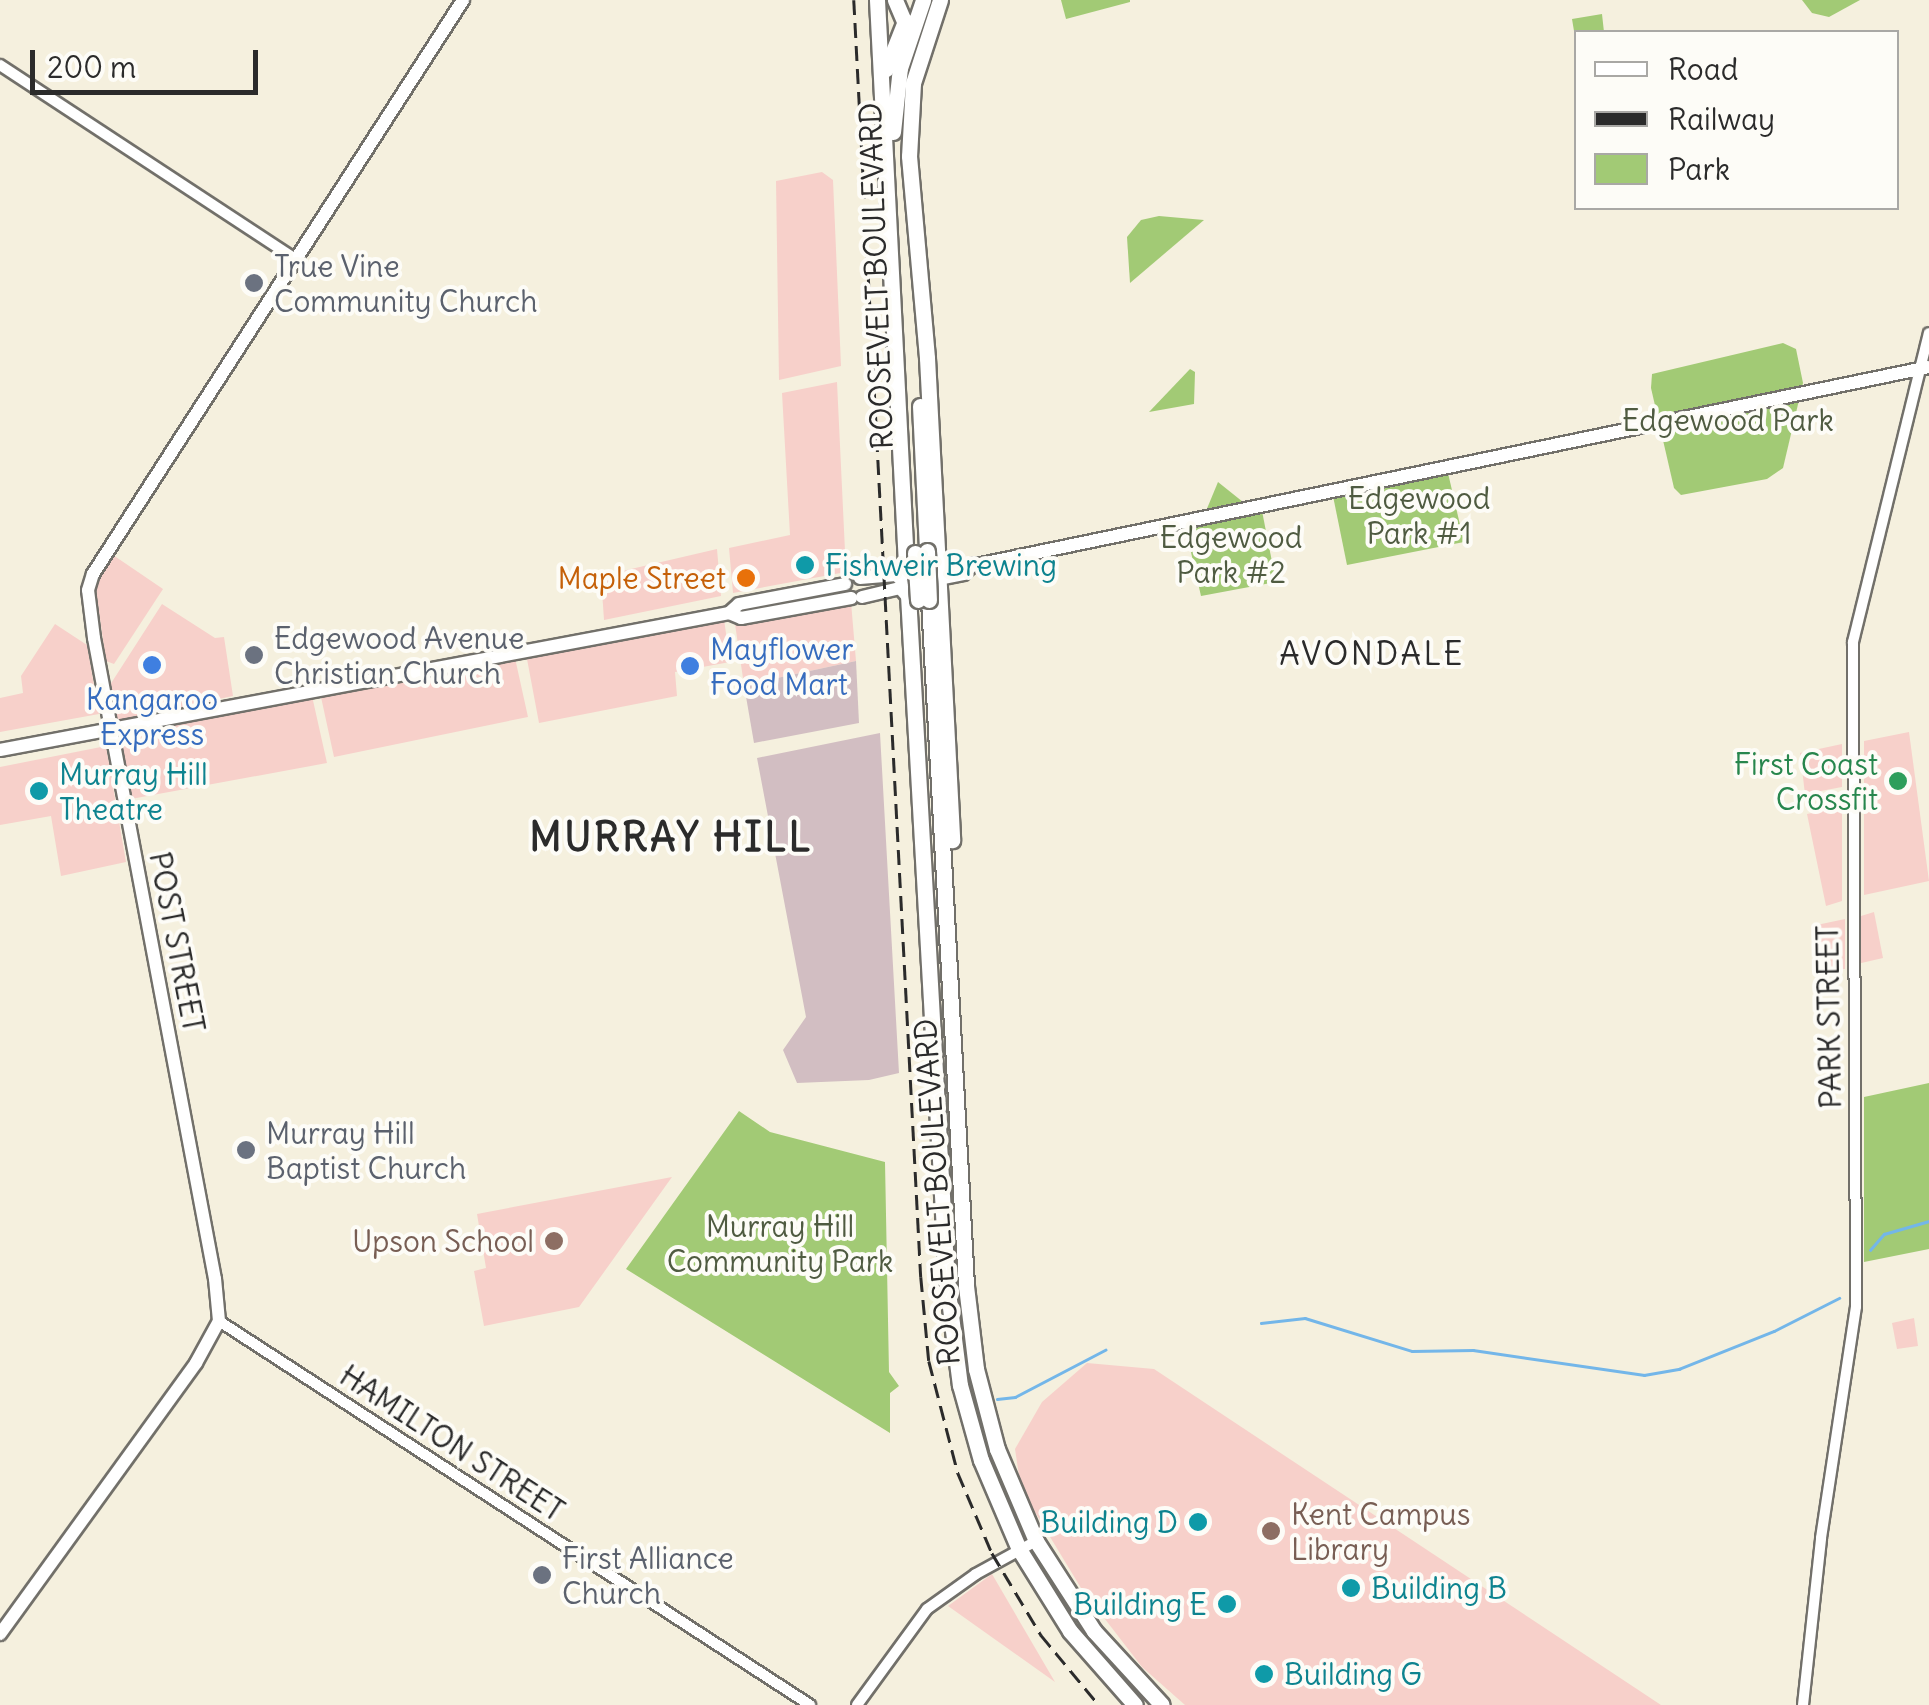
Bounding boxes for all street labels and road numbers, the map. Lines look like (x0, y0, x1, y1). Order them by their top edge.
street label: ROOSEVELT BOULEVARD (852, 102, 900, 450)
street label: POST STREET (142, 849, 212, 1035)
street label: PARK STREET (1809, 925, 1849, 1109)
street label: ROOSEVELT BOULEVARD (907, 1018, 967, 1366)
street label: HAMILTON STREET (333, 1357, 571, 1529)

